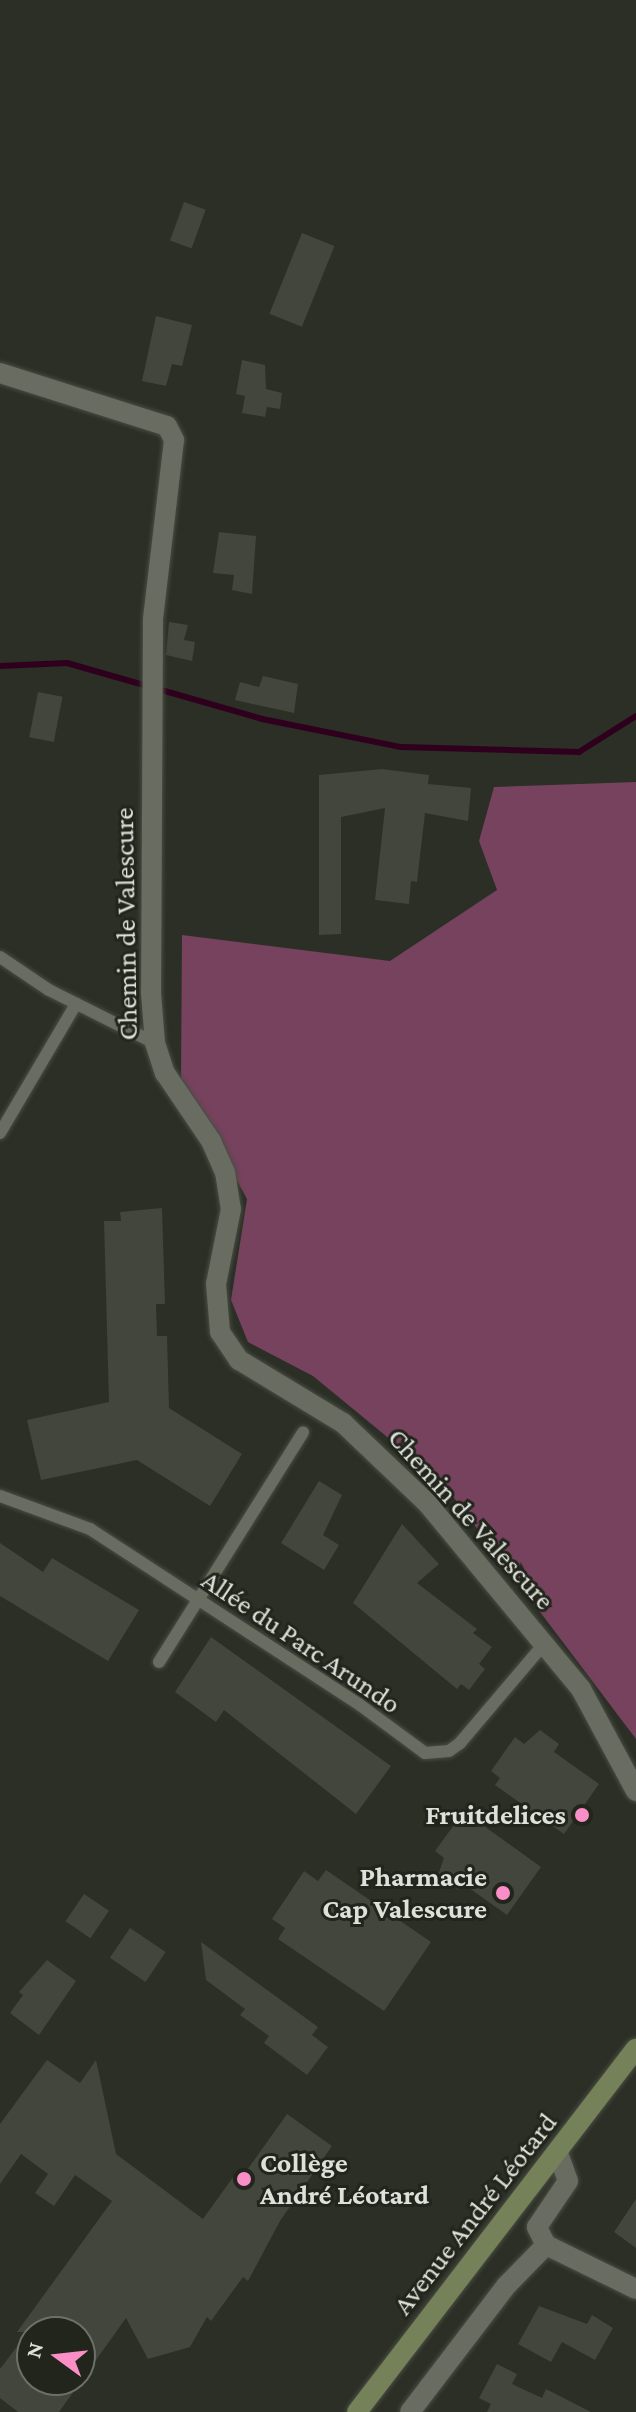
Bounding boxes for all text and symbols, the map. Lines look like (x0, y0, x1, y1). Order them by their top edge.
street label: Chemin de Valescure (107, 807, 145, 1041)
street label: Chemin de Valescure (381, 1421, 561, 1617)
street label: Allée du Parc Arundo (195, 1563, 407, 1721)
place label: Fruitdelices (425, 1798, 566, 1832)
marker: Fruitdelices (573, 1806, 591, 1824)
place label: Pharmacie Cap Valescure (322, 1860, 487, 1926)
marker: Pharmacie Cap Valescure (494, 1884, 512, 1902)
street label: Avenue André Léotard (386, 2106, 564, 2322)
place label: Collège André Léotard (260, 2146, 429, 2212)
marker: Collège André Léotard (235, 2170, 253, 2188)
north arrow (16, 2316, 96, 2396)
text: N (20, 2340, 48, 2361)

